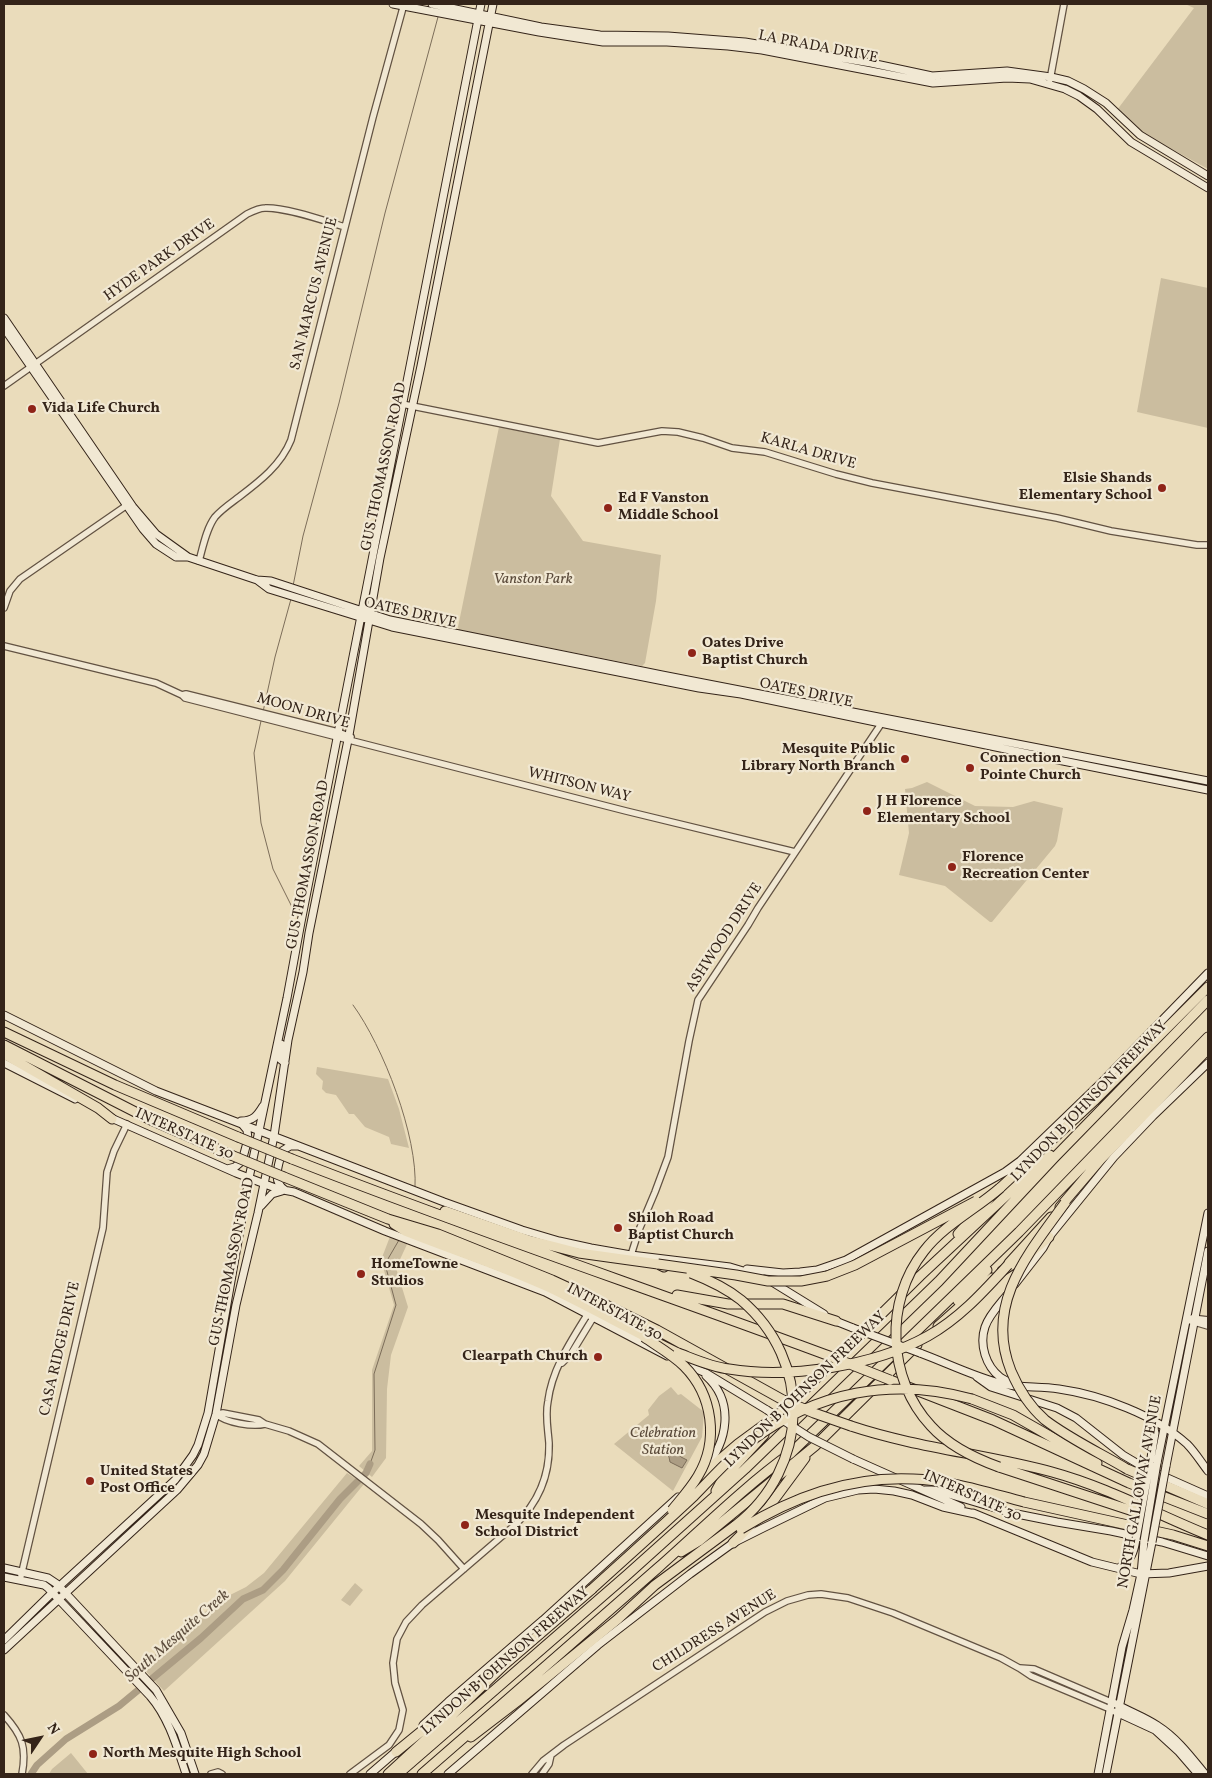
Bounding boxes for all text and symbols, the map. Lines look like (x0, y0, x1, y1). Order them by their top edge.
street label: LA PRADA DRIVE (757, 28, 879, 68)
street label: HYDE PARK DRIVE (101, 216, 219, 306)
street label: SAN MARCUS AVENUE (287, 216, 343, 372)
street label: GUS THOMASSON ROAD (358, 381, 412, 553)
place label: Vida Life Church (42, 400, 160, 418)
marker: Vida Life Church (26, 403, 38, 415)
street label: KARLA DRIVE (758, 430, 858, 474)
place label: Elsie Shands Elementary School (1019, 470, 1152, 505)
marker: Elsie Shands Elementary School (1156, 482, 1168, 494)
place label: Ed F Vanston Middle School (618, 490, 718, 525)
marker: Ed F Vanston Middle School (602, 502, 614, 514)
park label: Vanston Park (493, 571, 573, 589)
street label: OATES DRIVE (362, 595, 458, 633)
place label: Oates Drive Baptist Church (702, 635, 808, 670)
marker: Oates Drive Baptist Church (686, 647, 698, 659)
street label: OATES DRIVE (758, 675, 854, 713)
street label: MOON DRIVE (254, 690, 352, 734)
place label: Mesquite Public Library North Branch (741, 741, 895, 776)
place label: Connection Pointe Church (980, 750, 1081, 785)
marker: Mesquite Public Library North Branch (899, 753, 911, 765)
marker: Connection Pointe Church (964, 762, 976, 774)
street label: WHITSON WAY (526, 765, 632, 807)
street label: GUS THOMASSON ROAD (284, 779, 334, 951)
place label: J H Florence Elementary School (877, 793, 1010, 828)
marker: J H Florence Elementary School (861, 805, 873, 817)
place label: Florence Recreation Center (962, 849, 1089, 884)
marker: Florence Recreation Center (946, 861, 958, 873)
street label: ASHWOOD DRIVE (683, 880, 767, 996)
street label: LYNDON B JOHNSON FREEWAY (1008, 1018, 1172, 1186)
street label: INTERSTATE 30 (132, 1105, 236, 1165)
street label: GUS THOMASSON ROAD (206, 1176, 260, 1348)
place label: Shiloh Road Baptist Church (628, 1210, 734, 1245)
marker: Shiloh Road Baptist Church (612, 1222, 624, 1234)
place label: HomeTowne Studios (371, 1256, 458, 1291)
marker: HomeTowne Studios (355, 1268, 367, 1280)
street label: CASA RIDGE DRIVE (37, 1280, 85, 1418)
street label: INTERSTATE 30 (563, 1280, 665, 1346)
street label: LYNDON B JOHNSON FREEWAY (722, 1308, 890, 1472)
place label: Clearpath Church (462, 1348, 588, 1366)
marker: Clearpath Church (592, 1351, 604, 1363)
street label: NORTH GALLOWAY AVENUE (1115, 1394, 1167, 1590)
park label: Celebration Station (630, 1425, 696, 1460)
place label: United States Post Office (100, 1463, 193, 1498)
street label: INTERSTATE 30 (920, 1467, 1024, 1527)
marker: United States Post Office (84, 1475, 96, 1487)
place label: Mesquite Independent School District (475, 1507, 635, 1542)
marker: Mesquite Independent School District (459, 1519, 471, 1531)
street label: LYNDON B JOHNSON FREEWAY (418, 1584, 594, 1740)
water label: South Mesquite Creek (122, 1586, 234, 1688)
street label: CHILDRESS AVENUE (650, 1587, 780, 1677)
north arrow (15, 1713, 65, 1763)
text: N (42, 1720, 64, 1739)
place label: North Mesquite High School (103, 1745, 301, 1763)
marker: North Mesquite High School (87, 1748, 99, 1760)

